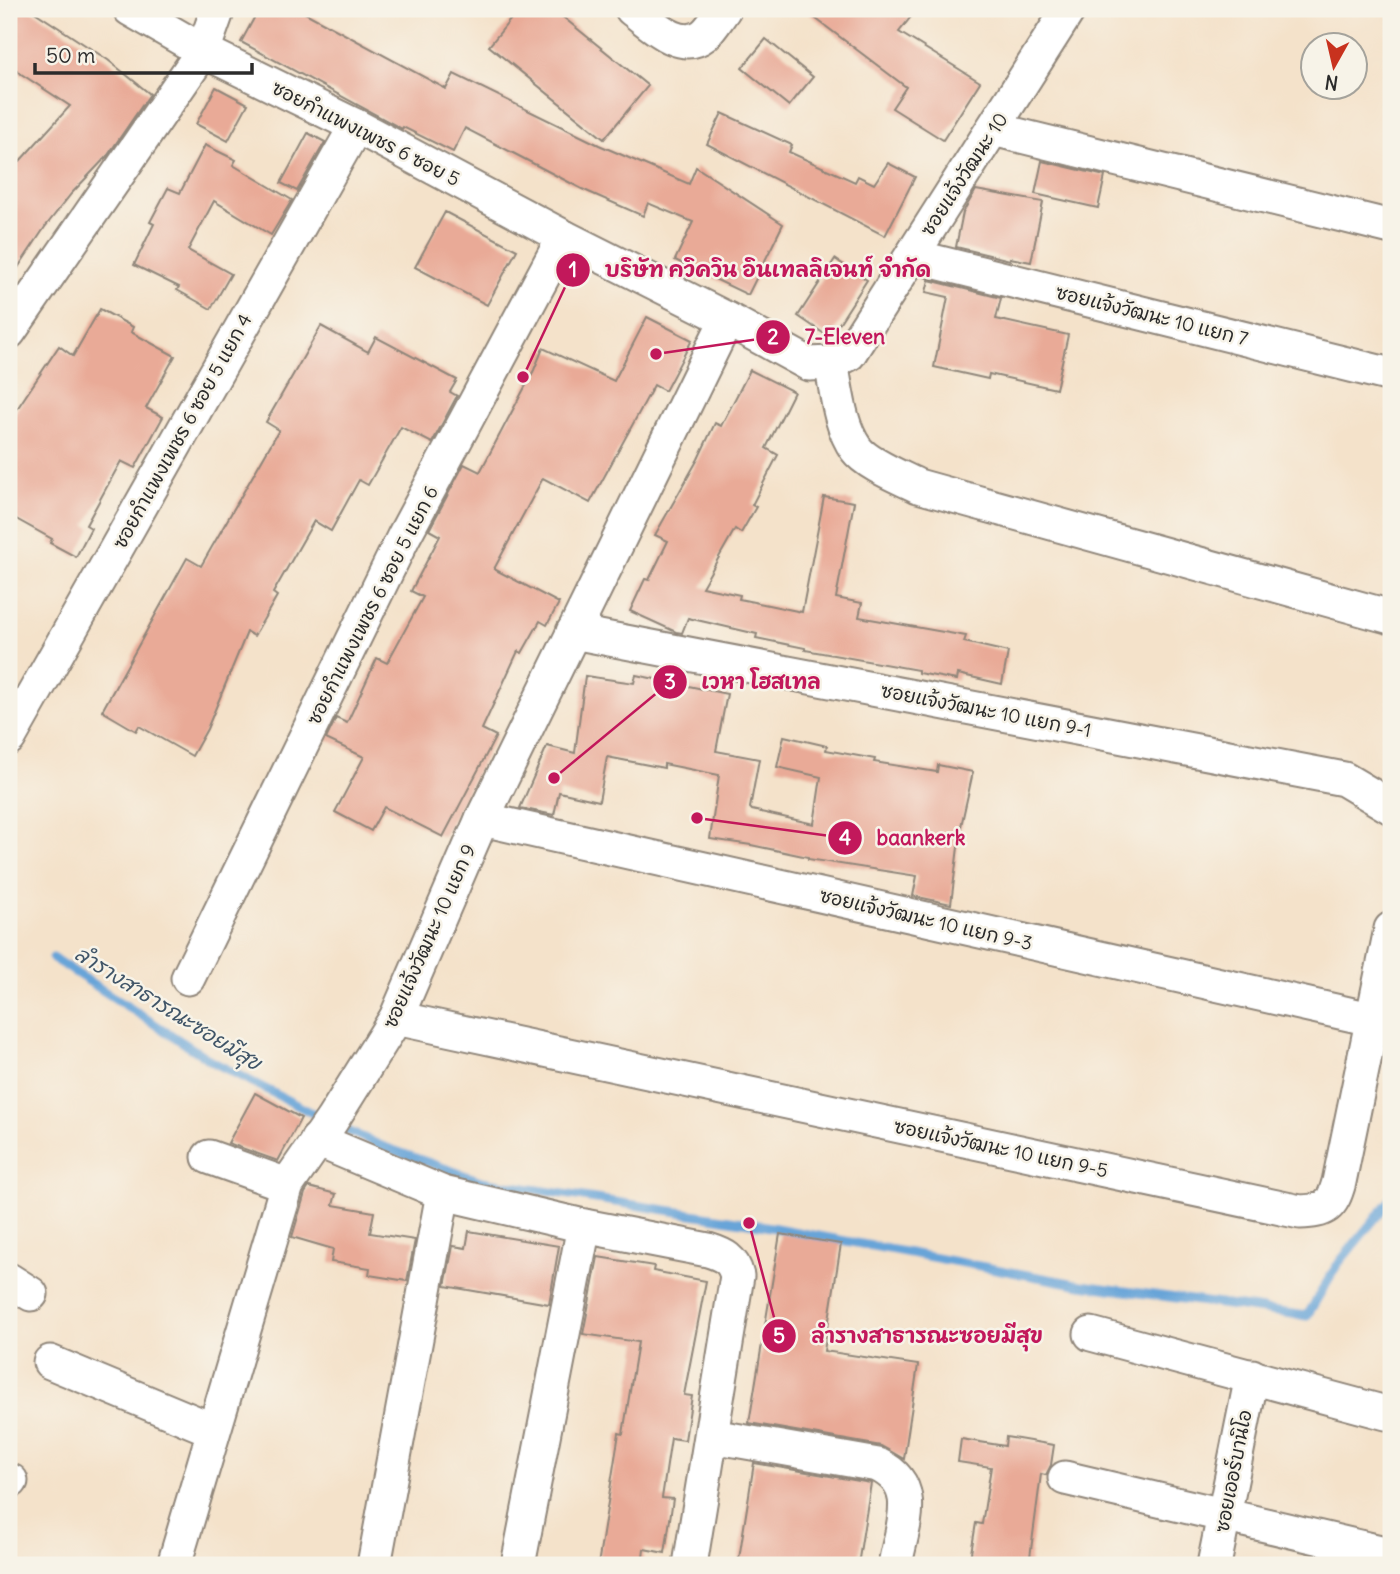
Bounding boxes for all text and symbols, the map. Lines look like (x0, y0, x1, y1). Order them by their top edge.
scale bar (35, 32, 252, 76)
north arrow (1298, 32, 1368, 102)
text: 50 m (46, 42, 95, 69)
text: N (1323, 70, 1340, 96)
street label: ซอยกำแพงเพชร 6 ซอย 5 (268, 75, 464, 191)
street label: ซอยแจ้งวัฒนะ 10 (915, 108, 1013, 240)
callout: บริษัท ควิควิน อินเทลลิเจนท์ จำกัด (555, 249, 945, 291)
text: บริษัท ควิควิน อินเทลลิเจนท์ จำกัด (605, 255, 931, 283)
text: 1 (569, 256, 577, 283)
street label: ซอยแจ้งวัฒนะ 10 แยก 7 (1053, 279, 1251, 351)
street label: ซอยกำแพงเพชร 6 ซอย 5 แยก 4 (107, 309, 257, 553)
callout: 7-Eleven (756, 316, 900, 358)
text: 2 (767, 323, 779, 350)
text: 7-Eleven (805, 323, 885, 350)
street label: ซอยกำแพงเพชร 6 ซอย 5 แยก 6 (301, 482, 443, 728)
callout: เวหา โฮสเทล (652, 661, 835, 703)
text: เวหา โฮสเทล (701, 667, 821, 695)
text: 3 (664, 668, 676, 695)
street label: ซอยแจ้งวัฒนะ 10 แยก 9-1 (879, 678, 1093, 742)
callout: baankerk (828, 817, 980, 859)
text: 4 (839, 824, 851, 851)
text: baankerk (877, 824, 966, 851)
street label: ซอยแจ้งวัฒนะ 10 แยก 9 (378, 840, 480, 1032)
street label: ซอยแจ้งวัฒนะ 10 แยก 9-3 (817, 883, 1035, 955)
water label: ลำรางสาธารณะซอยมีสุข (68, 940, 268, 1080)
street label: ซอยแจ้งวัฒนะ 10 แยก 9-5 (892, 1114, 1110, 1182)
callout: ลำรางสาธารณะซอยมีสุข (762, 1315, 1056, 1357)
text: ลำรางสาธารณะซอยมีสุข (811, 1321, 1043, 1352)
text: 5 (773, 1322, 785, 1349)
street label: ซอยเออร์บานิโอ (1209, 1407, 1257, 1535)

